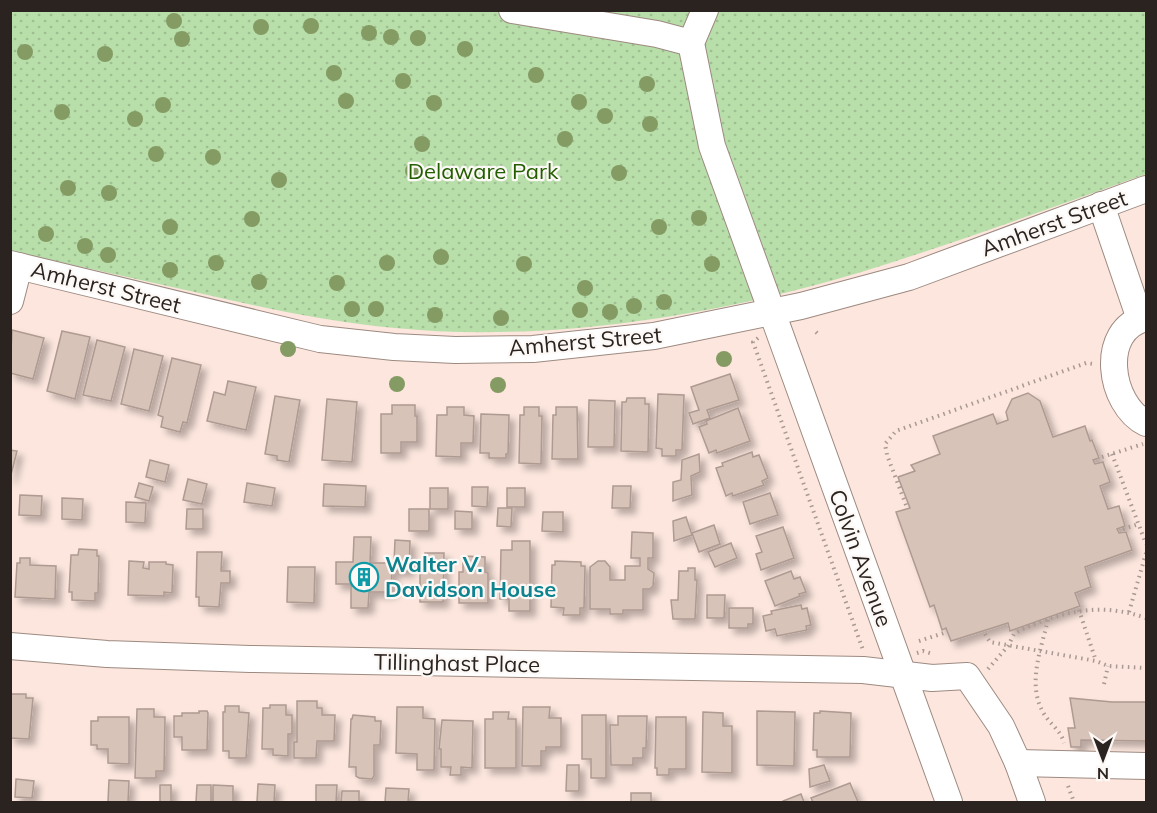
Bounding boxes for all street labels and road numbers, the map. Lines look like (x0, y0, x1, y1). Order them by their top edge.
street label: Amherst Street (977, 184, 1131, 262)
street label: Amherst Street (28, 255, 184, 319)
street label: Amherst Street (507, 320, 663, 362)
street label: Colvin Avenue (823, 485, 899, 631)
street label: Tillinghast Place (374, 648, 540, 678)

